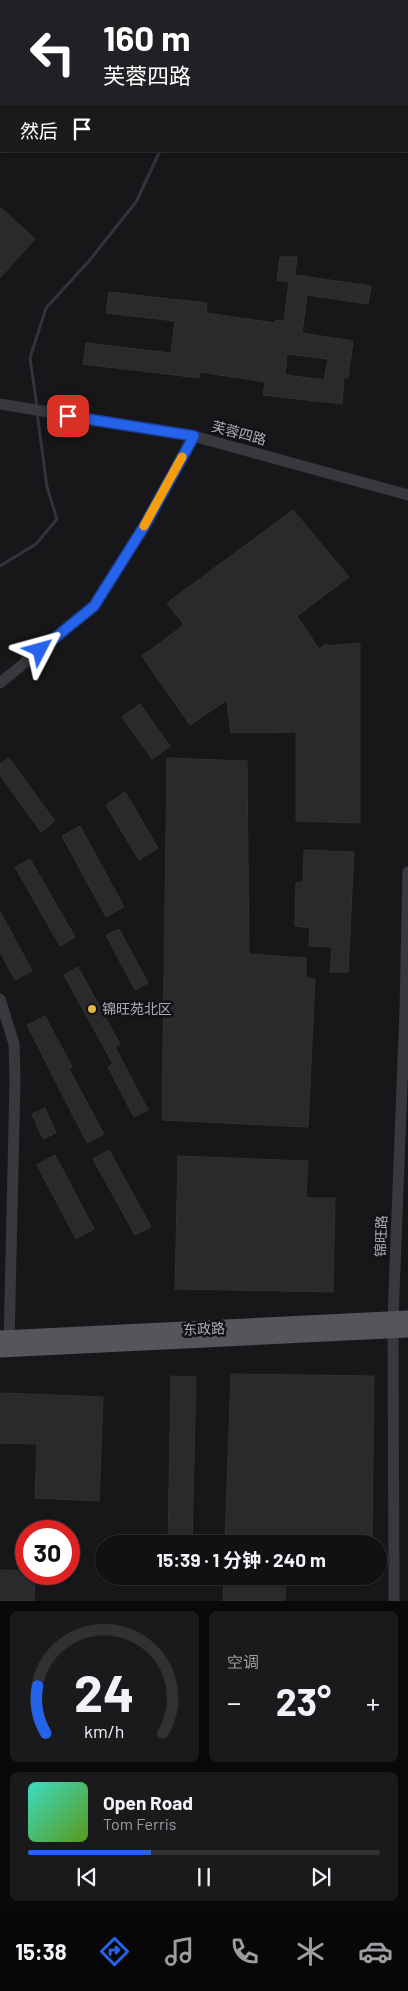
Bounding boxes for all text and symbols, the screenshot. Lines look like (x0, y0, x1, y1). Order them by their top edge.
text: 160 m (103, 16, 190, 58)
icon: left (20, 20, 85, 85)
text: 芙蓉四路 (103, 62, 191, 88)
icon: arrive (68, 115, 96, 143)
text: 然后 (20, 119, 58, 142)
pin (47, 395, 89, 437)
icon: arrive (54, 402, 82, 430)
street label: 芙蓉四路 (210, 417, 268, 448)
position arrow (13, 623, 65, 675)
place label: 锦旺苑北区 (102, 1000, 172, 1017)
marker: 锦旺苑北区 (86, 1003, 98, 1015)
street label: 锦旺路 (371, 1215, 390, 1257)
street label: 东政路 (183, 1319, 225, 1338)
speed limit sign: 30 (15, 1520, 80, 1585)
text: 15:39 · 1 分钟 · 240 m (156, 1548, 326, 1571)
text: 空调 (227, 1652, 259, 1671)
text: 24 (74, 1660, 135, 1722)
text: 23° (276, 1678, 331, 1724)
text: − (227, 1685, 241, 1719)
text: + (366, 1685, 380, 1719)
text: km/h (84, 1720, 125, 1742)
text: Open Road (103, 1791, 193, 1814)
text: Tom Ferris (103, 1814, 177, 1833)
icon: previous (73, 1863, 101, 1891)
icon: pause (190, 1863, 218, 1891)
icon: next (307, 1863, 335, 1891)
icon: directions (97, 1934, 132, 1969)
icon: music (162, 1934, 197, 1969)
icon: phone (227, 1934, 262, 1969)
icon: climate (293, 1934, 328, 1969)
icon: car (358, 1934, 393, 1969)
text: 15:38 (15, 1938, 67, 1964)

